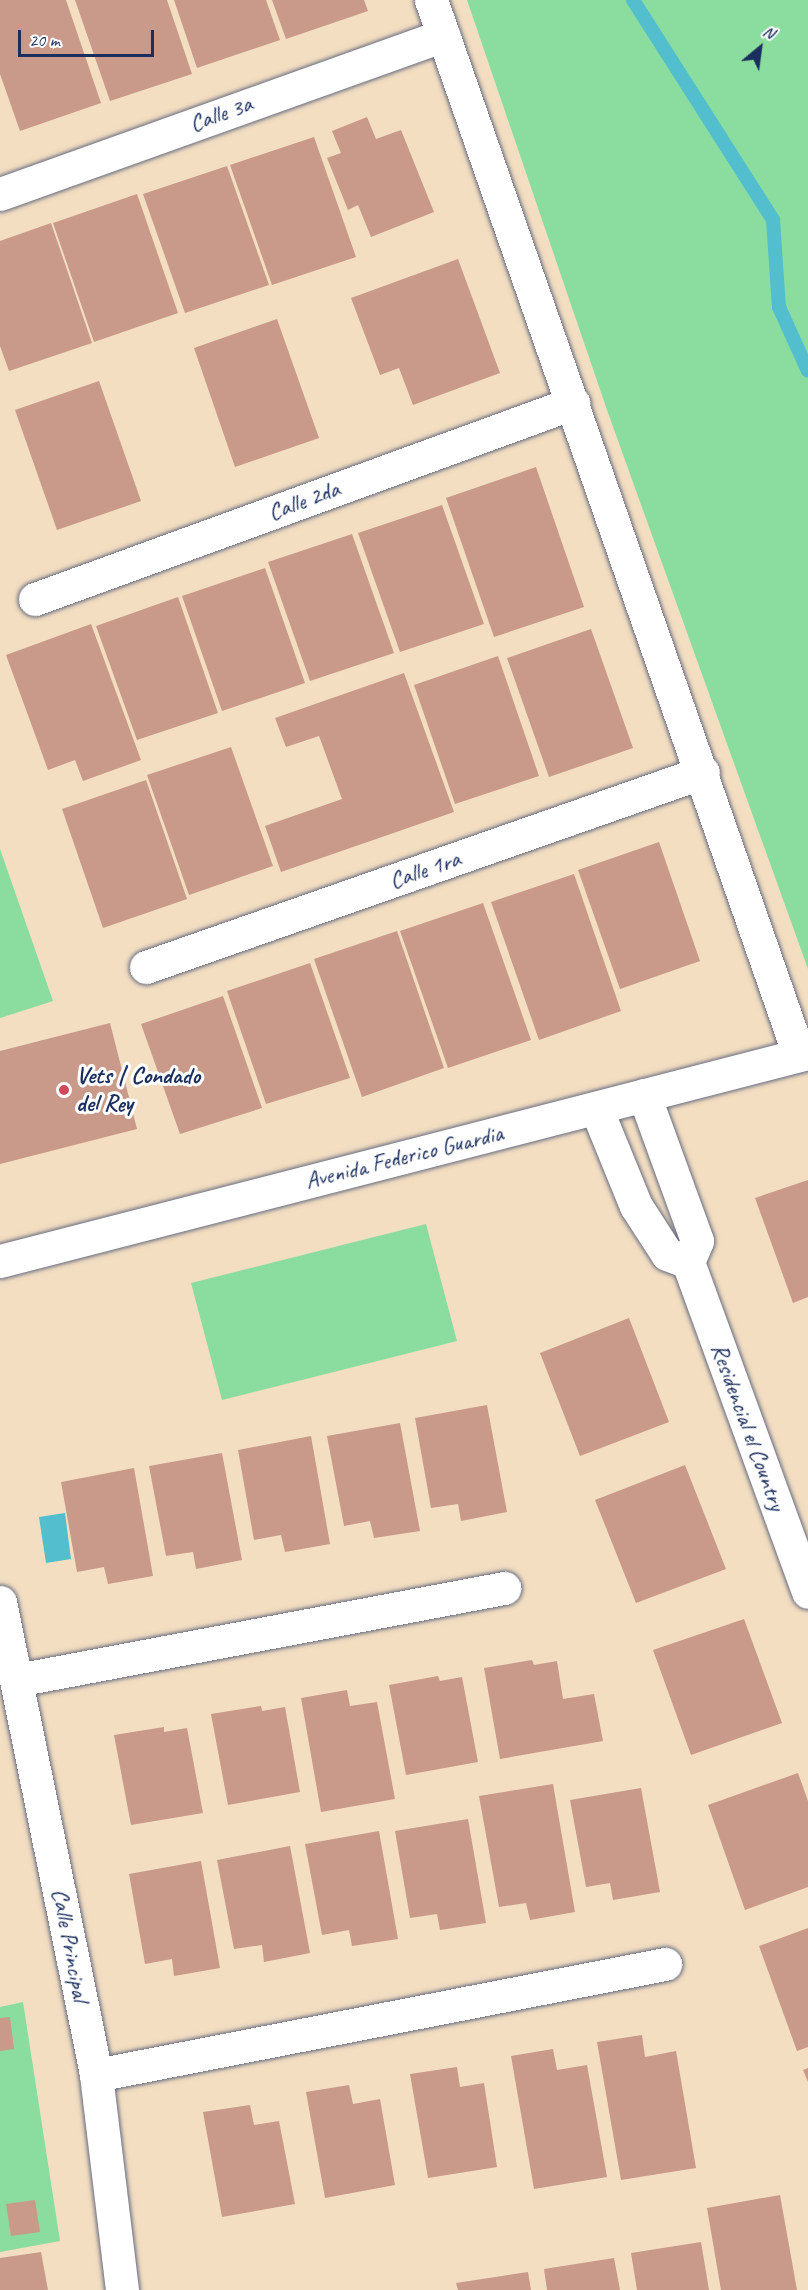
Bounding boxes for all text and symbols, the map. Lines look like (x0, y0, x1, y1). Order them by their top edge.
scale bar (21, 18, 158, 56)
north arrow (730, 18, 790, 78)
text: N (760, 21, 778, 43)
text: 20 m (29, 29, 60, 51)
street label: Calle 3a (186, 89, 256, 139)
street label: Calle 2da (264, 475, 344, 527)
street label: Calle 1ra (386, 844, 464, 896)
place label: Vets | Condado del Rey (76, 1062, 200, 1118)
marker: Vets | Condado del Rey (57, 1083, 71, 1097)
street label: Avenida Federico Guardia (302, 1118, 506, 1196)
street label: Residencial el Country (704, 1339, 792, 1515)
street label: Calle Principal (45, 1886, 95, 2004)

